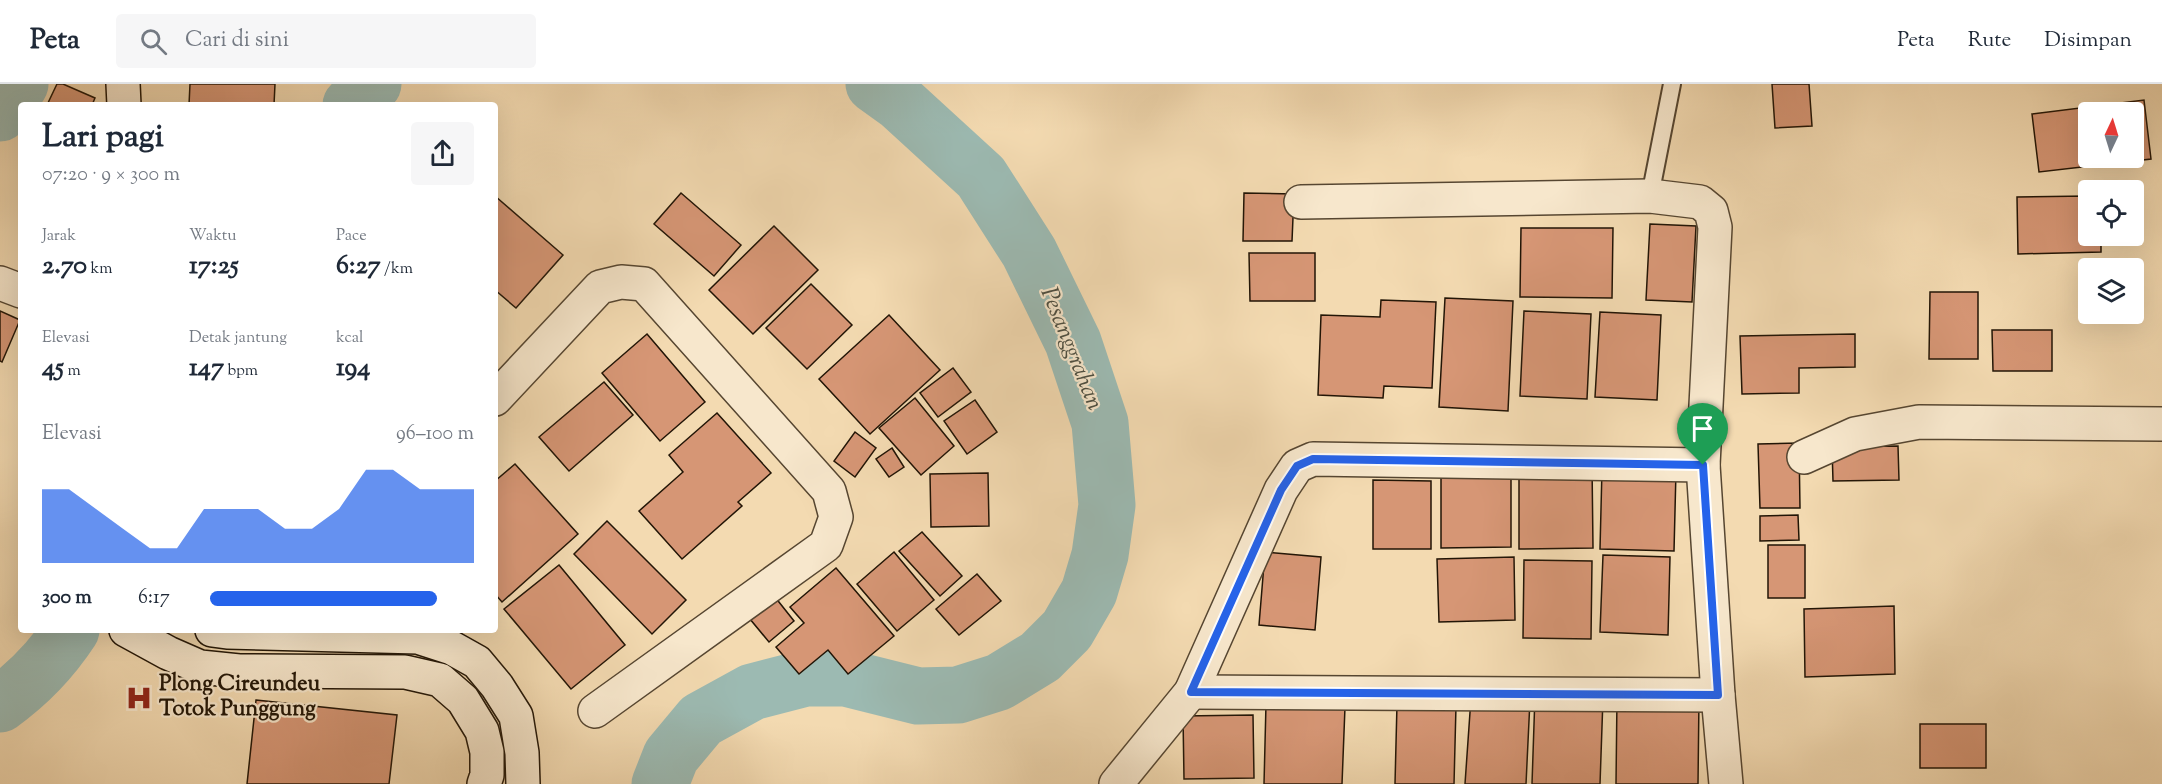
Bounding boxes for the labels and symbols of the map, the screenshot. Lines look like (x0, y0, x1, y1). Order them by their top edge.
north arrow (2078, 102, 2144, 168)
water label: Pesanggrahan (1031, 282, 1111, 416)
pin (1677, 403, 1728, 465)
place label: Plong Cireundeu Totok Punggung (159, 669, 321, 726)
hospital icon: Plong Cireundeu Totok Punggung (124, 683, 154, 713)

